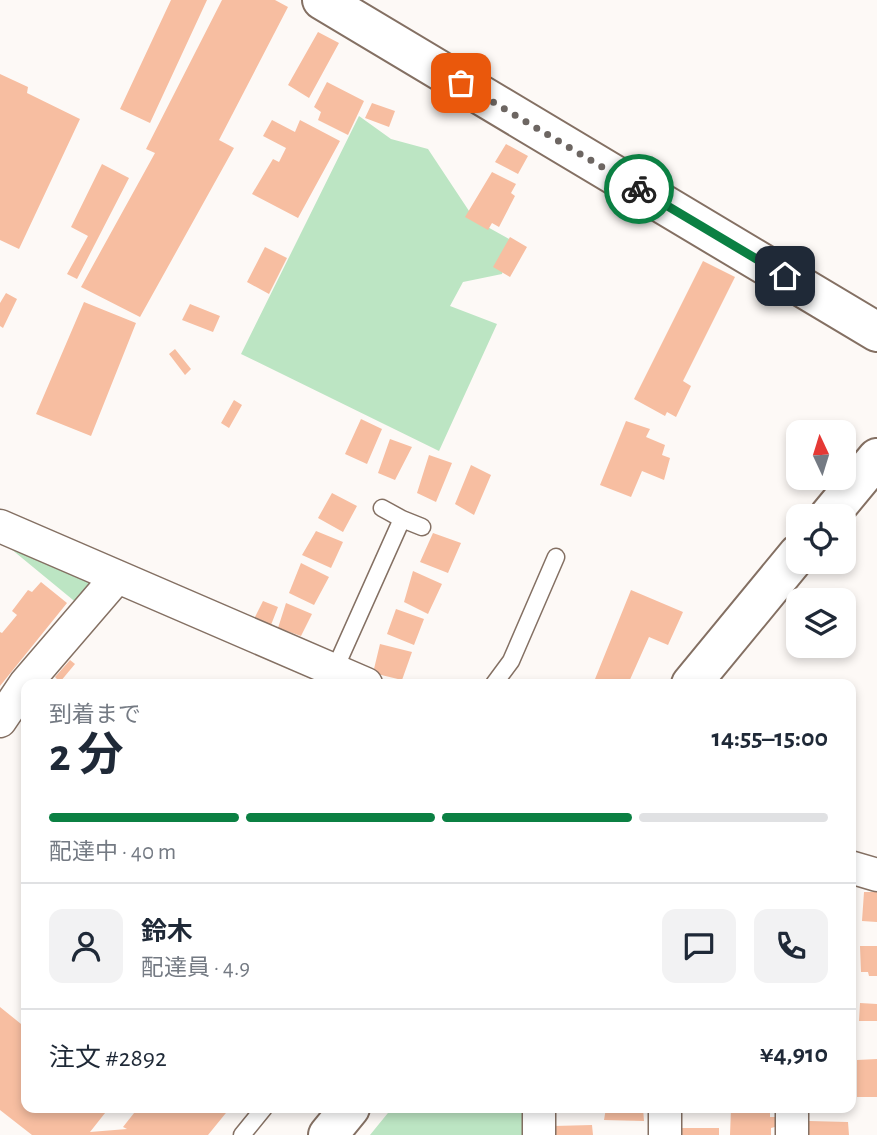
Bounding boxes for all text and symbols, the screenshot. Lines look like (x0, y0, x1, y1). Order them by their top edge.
pin (431, 53, 491, 113)
icon: bag (442, 64, 480, 102)
courier (604, 154, 674, 224)
icon: bike (620, 170, 658, 208)
pin (755, 246, 815, 306)
icon: home (766, 257, 804, 295)
north arrow (786, 420, 856, 490)
map controls (786, 420, 856, 658)
button: locate (786, 504, 856, 574)
button: layers (786, 588, 856, 658)
text: 到着まで (49, 704, 141, 727)
text: 14:55–15:00 (712, 725, 828, 751)
text: 2 分 (49, 733, 124, 779)
text: 配達中 · 40 m (49, 841, 176, 864)
button: person (49, 909, 123, 983)
button: chat (662, 909, 736, 983)
button: phone (754, 909, 828, 983)
text: 鈴木 (141, 919, 193, 945)
text: 配達員 · 4.9 (141, 957, 250, 980)
text: ¥4,910 (760, 1041, 828, 1067)
text: 注文 #2892 (49, 1045, 167, 1071)

